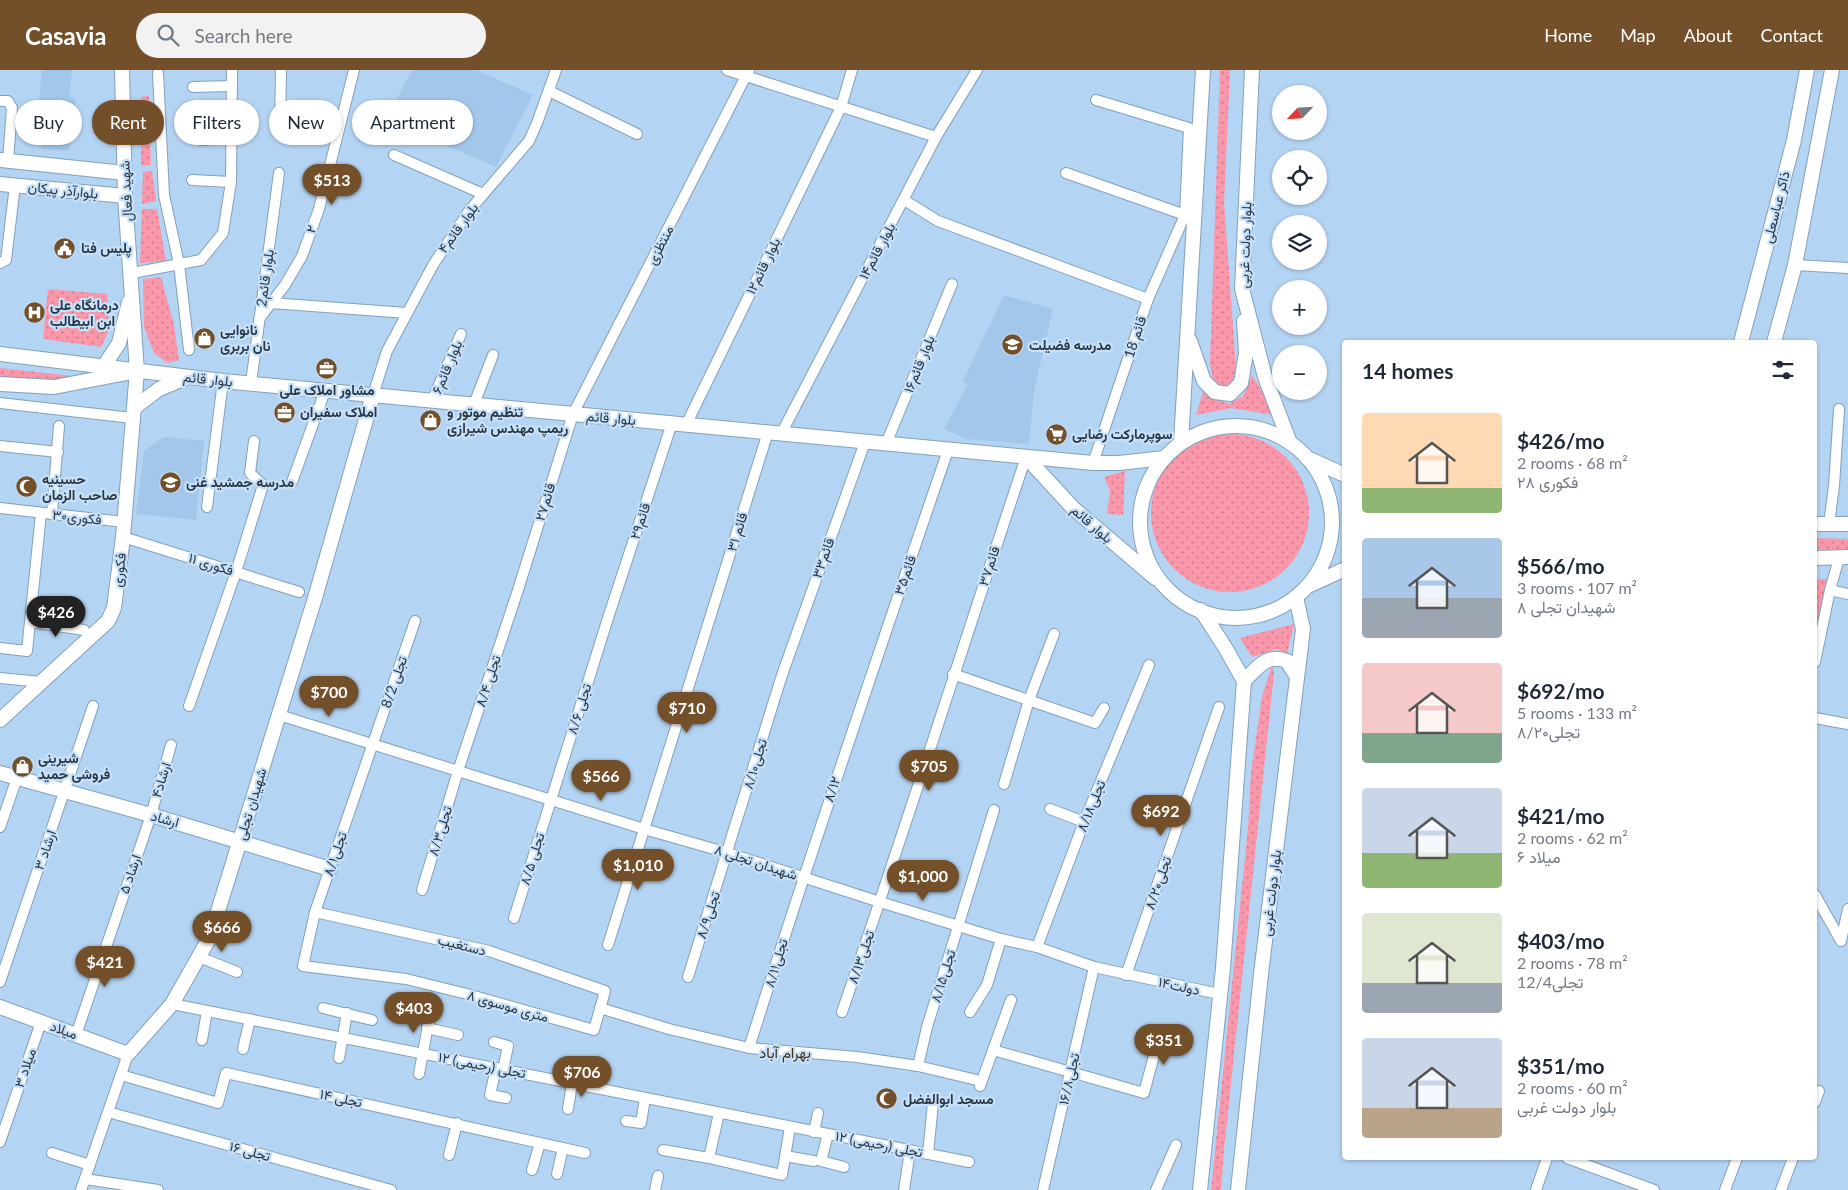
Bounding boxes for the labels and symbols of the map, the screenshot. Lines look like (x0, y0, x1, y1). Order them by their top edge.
north arrow (1272, 85, 1328, 140)
street label: شهید فعال (115, 160, 138, 222)
pin: $513 (302, 164, 362, 206)
street label: ذاکر عباسعلی (1758, 169, 1794, 245)
street label: بلوارآذر پیکان (27, 177, 99, 204)
street label: بلوار قائم۴ (434, 199, 482, 257)
street label: بلوار دولت غربی (1234, 201, 1256, 289)
street label: بلوار قائم۱۴ (855, 220, 899, 282)
street label: ۲ (301, 222, 320, 235)
street label: منتظزی (642, 222, 678, 268)
street label: بلوار قائم۱۲ (742, 235, 784, 297)
public building icon: پلیس فتا (53, 236, 77, 260)
place label: پلیس فتا (81, 239, 132, 258)
street label: 2بلوار قائم (252, 248, 278, 308)
place label: درمانگاه علی ابن ابیطالب (50, 296, 119, 330)
hospital icon: درمانگاه علی ابن ابیطالب (22, 301, 46, 325)
street label: 18 قائم (1120, 314, 1150, 360)
place label: نانوایی نان بربری (220, 321, 271, 355)
shop icon: نانوایی نان بربری (192, 326, 216, 350)
street label: بلوار قائم۱۶ (899, 333, 939, 395)
school or university icon: مدرسه فضیلت (1001, 333, 1025, 357)
place label: مدرسه فضیلت (1029, 336, 1112, 354)
street label: بلوار قائم۶ (428, 337, 466, 397)
office icon: مشاور املاک علی (315, 356, 339, 380)
street label: بلوار قائم (182, 367, 234, 391)
place label: مشاور املاک علی (279, 381, 375, 399)
office icon: املاک سفیران (272, 400, 296, 424)
place label: املاک سفیران (300, 403, 377, 421)
place label: تنظیم موتور و ریمپ مهندس شیرازی (447, 403, 568, 438)
street label: بلوار قائم (585, 407, 637, 429)
shop icon: تنظیم موتور و ریمپ مهندس شیرازی (419, 408, 443, 432)
supermarket icon: سوپرمارکت رضایی (1044, 422, 1068, 446)
place label: سوپرمارکت رضایی (1072, 425, 1172, 444)
place label: حسینیه صاحب الزمان (42, 470, 117, 504)
school or university icon: مدرسه جمشید غنی (158, 470, 182, 494)
place label: مدرسه جمشید غنی (186, 473, 294, 491)
mosque icon: حسینیه صاحب الزمان (14, 475, 38, 499)
street label: قائم۲۷ (531, 481, 559, 523)
street label: قائم۲۹ (626, 500, 654, 542)
street label: بلوار قائم (1067, 501, 1117, 547)
street label: فکوری۳۰ (51, 505, 103, 529)
street label: قائم ۳۱ (723, 510, 751, 554)
street label: قائم۳۳ (808, 535, 838, 581)
street label: قائم۳۷ (974, 544, 1004, 588)
street label: فکوری ۱۱ (186, 549, 236, 579)
street label: فکوری (108, 552, 130, 588)
street label: قائم۳۵ (890, 553, 920, 597)
pin: $426 (26, 596, 86, 638)
street label: ۸/۴ تجلی (471, 653, 505, 709)
street label: 8/2 تجلی (377, 654, 411, 710)
pin: $700 (299, 676, 359, 718)
street label: تجلی ۸/۶ (563, 681, 595, 737)
pin: $710 (657, 692, 717, 734)
street label: تجلی۸/۱۰ (739, 737, 771, 791)
place label: شیرینی فروشی حمید (38, 749, 110, 783)
pin: $705 (899, 750, 959, 792)
shop icon: شیرینی فروشی حمید (10, 754, 34, 778)
street label: ۴ارشاد (147, 760, 175, 800)
pin: $566 (571, 760, 631, 802)
street label: شهیدان تجلی (232, 766, 270, 842)
street label: ۸/۱۲ (819, 774, 844, 804)
street label: تجلی۸/۱۸ (1072, 777, 1110, 835)
pin: $692 (1131, 794, 1191, 837)
street label: تجلی۸/۳ (424, 804, 456, 858)
street label: ارشاد (149, 806, 181, 832)
street label: ۳ ارشاد (30, 828, 60, 872)
street label: تجلی۸/۱ (319, 829, 351, 879)
street label: تجلی ۸/۵ (516, 831, 548, 887)
street label: شهیدان تجلی ۸ (712, 840, 800, 884)
pin: $1,010 (597, 848, 679, 891)
street label: بلوار دولت غربی (1257, 849, 1285, 937)
street label: ۵ ارشاد (115, 852, 145, 896)
street label: تجلی۸/۲۰ (1141, 854, 1175, 912)
pin: $1,000 (882, 860, 964, 902)
street label: تجلی۸/۹ (692, 889, 724, 941)
pin: $666 (192, 910, 252, 953)
street label: تجلی۸/۱۳ (844, 928, 878, 986)
street label: دستغیب (436, 930, 488, 960)
street label: تجلی۸/۱۱ (760, 936, 792, 990)
pin: $421 (75, 946, 135, 988)
street label: تجلی۸/۱۵ (926, 947, 960, 1005)
street label: ۱۴دولت (1157, 973, 1202, 999)
street label: ۸ متری موسوی (465, 986, 551, 1026)
pin: $403 (384, 992, 444, 1034)
street label: میلاد (48, 1017, 80, 1042)
pin: $351 (1134, 1024, 1194, 1066)
district label: بهرام آباد (759, 1043, 811, 1063)
street label: ۳ میلاد (10, 1046, 39, 1090)
street label: ۱۲ تجلی (رحیمی) (437, 1048, 527, 1082)
street label: تجلی۱۶/۸ (1054, 1051, 1084, 1107)
pin: $706 (552, 1056, 612, 1098)
street label: تجلی ۱۴ (318, 1085, 364, 1111)
mosque icon: مسجد ابوالفضل (875, 1087, 899, 1111)
place label: مسجد ابوالفضل (903, 1090, 994, 1108)
street label: ۱۲ تجلی (رحیمی) (834, 1127, 924, 1161)
street label: ۱۶ تجلی (227, 1137, 273, 1165)

